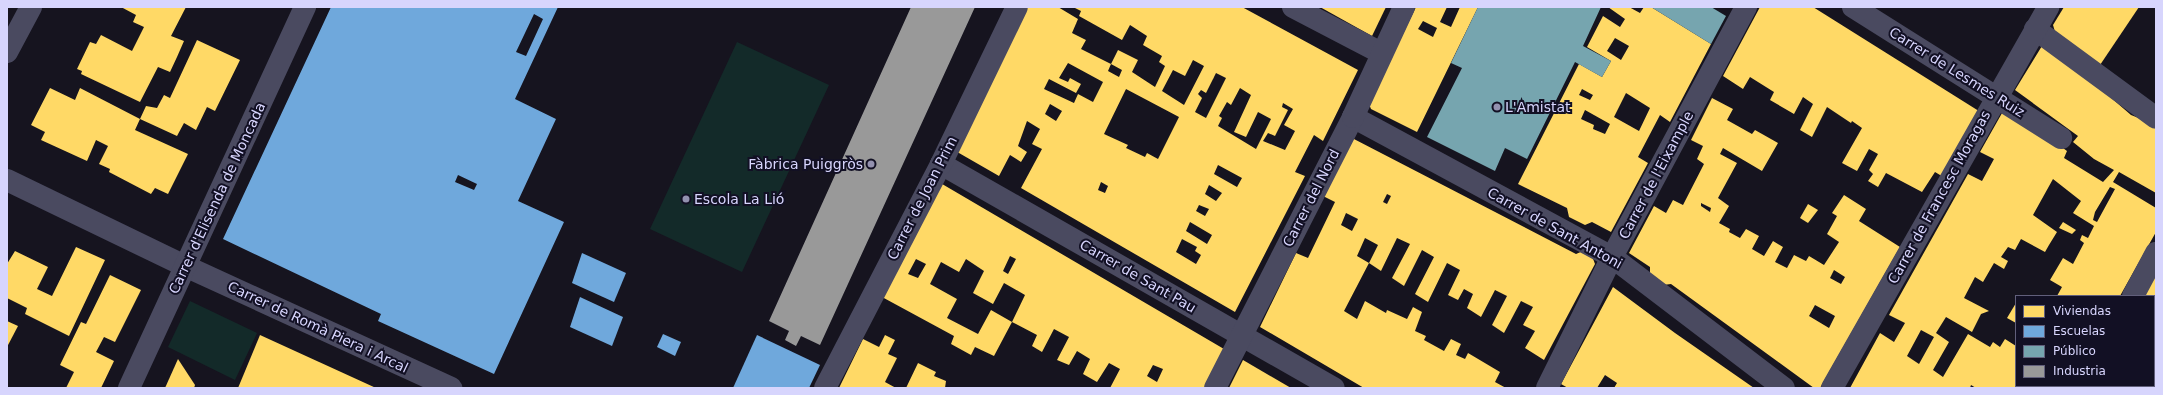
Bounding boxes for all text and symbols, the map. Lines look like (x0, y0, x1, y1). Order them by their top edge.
street label: Carrer de Lesmes Ruiz (1886, 23, 2028, 121)
place label: L'Amistat (1505, 99, 1571, 115)
street label: Carrer d'Elisenda de Moncada (165, 100, 269, 296)
marker: L'Amistat (1492, 102, 1502, 112)
street label: Carrer de Francesc Moragas (1884, 107, 1994, 287)
street label: Carrer de l'Eixample (1615, 108, 1697, 242)
street label: Carrer de Joan Prim (884, 134, 960, 262)
street label: Carrer del Nord (1279, 146, 1343, 250)
place label: Fàbrica Puiggròs (748, 156, 863, 172)
marker: Fàbrica Puiggròs (866, 159, 876, 169)
street label: Carrer de Sant Antoni (1485, 184, 1625, 272)
place label: Escola La Lió (694, 191, 784, 207)
marker: Escola La Lió (681, 194, 691, 204)
street label: Carrer de Sant Pau (1077, 236, 1199, 316)
street label: Carrer de Romà Piera i Arcal (225, 278, 411, 376)
legend (2015, 295, 2155, 387)
text: Viviendas (2053, 304, 2111, 318)
text: Escuelas (2053, 324, 2105, 338)
text: Público (2053, 344, 2096, 358)
text: Industria (2053, 364, 2106, 378)

